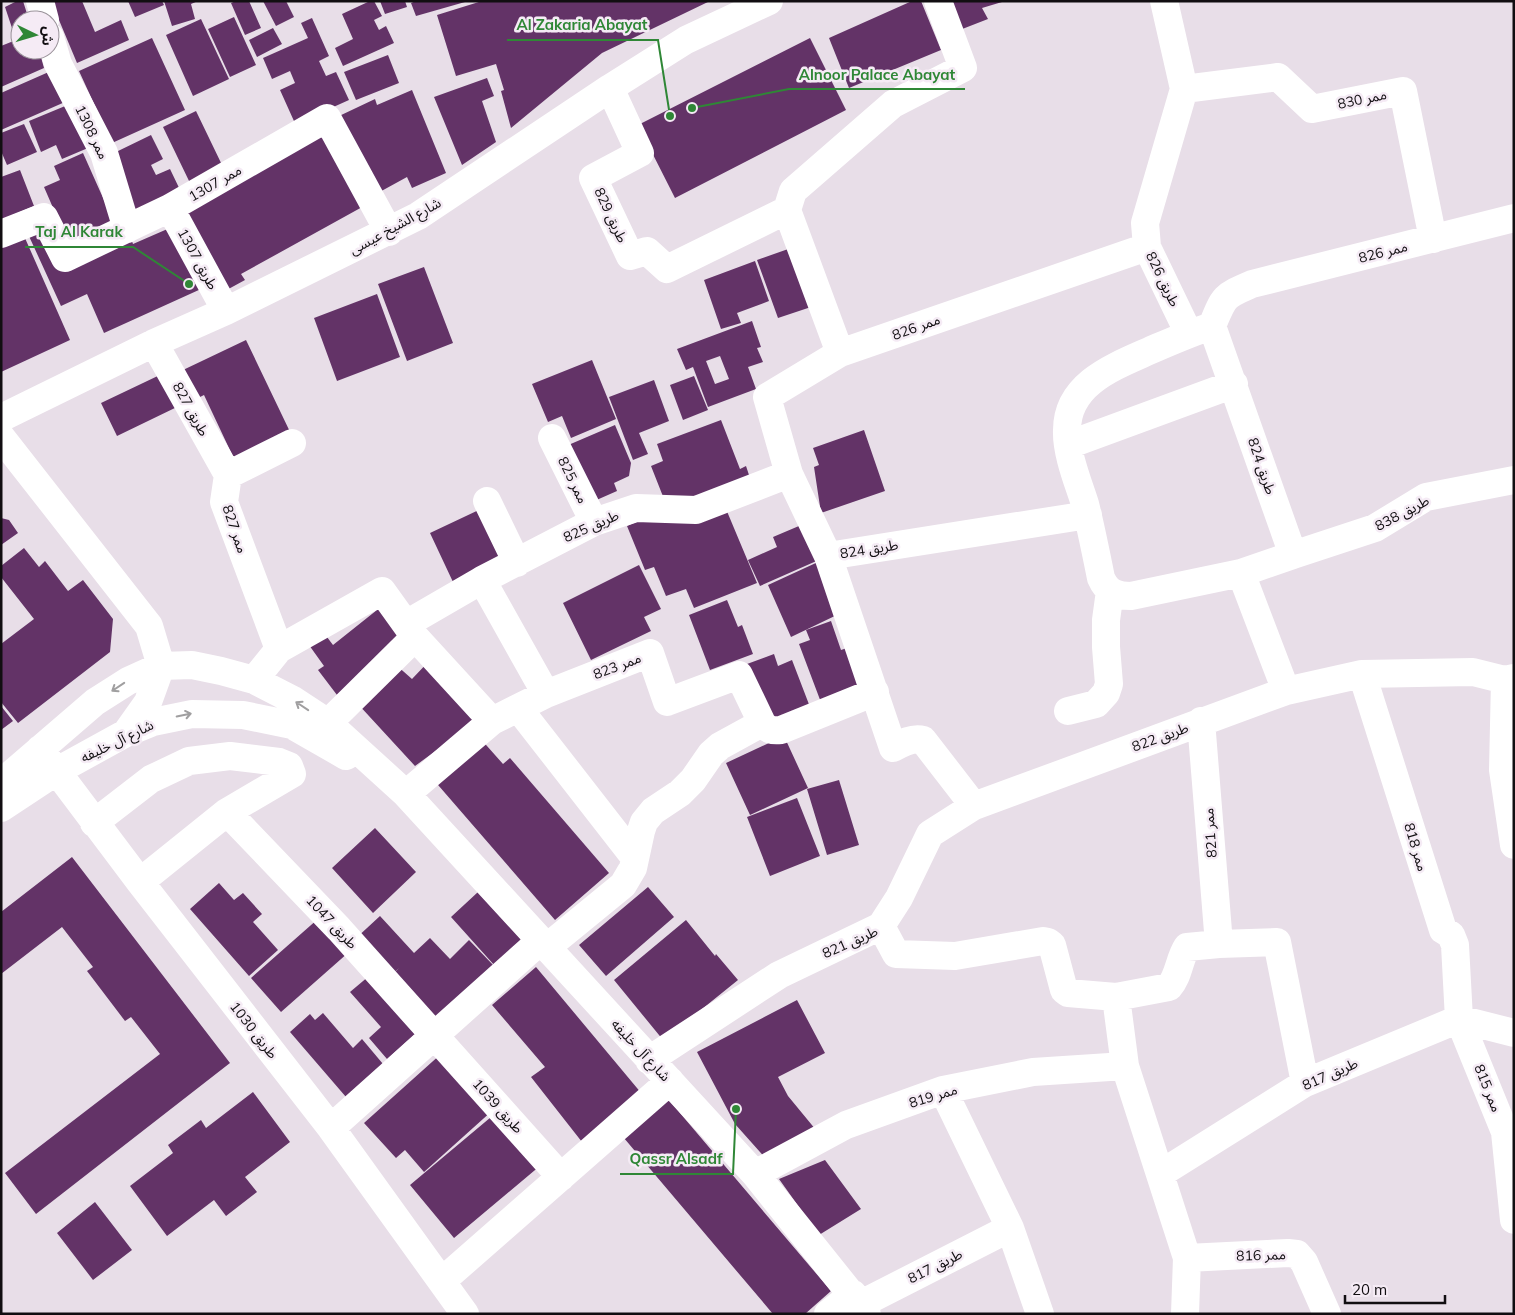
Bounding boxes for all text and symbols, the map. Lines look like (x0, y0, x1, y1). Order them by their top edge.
north arrow (10, 10, 60, 60)
callout: Al Zakaria Abayat (507, 10, 658, 40)
text: Al Zakaria Abayat (516, 15, 648, 34)
text: ش (38, 26, 58, 46)
callout: Alnoor Palace Abayat (789, 59, 965, 89)
text: Alnoor Palace Abayat (799, 65, 956, 84)
street label: ممر 830 (1336, 85, 1388, 113)
street label: ممر 1308 (71, 102, 113, 162)
street label: ممر 1307 (185, 161, 245, 205)
street label: طريق 829 (589, 184, 632, 246)
street label: شارع الشيخ عيسى (346, 193, 445, 260)
callout: Taj Al Karak (25, 217, 133, 247)
text: Taj Al Karak (35, 222, 123, 241)
street label: طريق 1307 (173, 225, 222, 293)
street label: ممر 826 (1357, 237, 1409, 267)
street label: طريق 826 (1141, 249, 1184, 310)
street label: ممر 826 (890, 310, 942, 344)
street label: طريق 827 (168, 379, 213, 440)
street label: طريق 824 (1243, 435, 1280, 497)
street label: ممر 825 (554, 454, 592, 506)
street label: طريق 838 (1372, 491, 1433, 536)
street label: ممر 827 (218, 503, 252, 555)
street label: طريق 825 (560, 506, 622, 547)
street label: طريق 824 (838, 535, 900, 563)
street label: ممر 823 (591, 649, 643, 683)
one-way arrow (111, 682, 125, 692)
one-way arrow (295, 701, 309, 711)
one-way arrow (175, 710, 191, 720)
street label: شارع آل خليفه (78, 716, 157, 768)
street label: طريق 822 (1129, 718, 1191, 756)
street label: ممر 821 (1199, 808, 1221, 858)
street label: ممر 818 (1400, 821, 1432, 873)
street label: طريق 1047 (302, 891, 362, 953)
street label: طريق 821 (819, 922, 881, 963)
street label: طريق 1030 (225, 998, 282, 1063)
street label: شارع آل خليفه (606, 1015, 675, 1086)
street label: طريق 817 (1299, 1054, 1361, 1095)
street label: ممر 815 (1470, 1062, 1506, 1114)
street label: طريق 1039 (468, 1075, 527, 1138)
street label: ممر 819 (907, 1080, 959, 1112)
callout: Qassr Alsadf (620, 1144, 733, 1174)
text: Qassr Alsadf (630, 1149, 723, 1168)
street label: طريق 817 (905, 1245, 966, 1288)
street label: ممر 816 (1236, 1245, 1286, 1265)
scale bar (1345, 1272, 1445, 1304)
text: 20 m (1352, 1280, 1387, 1299)

